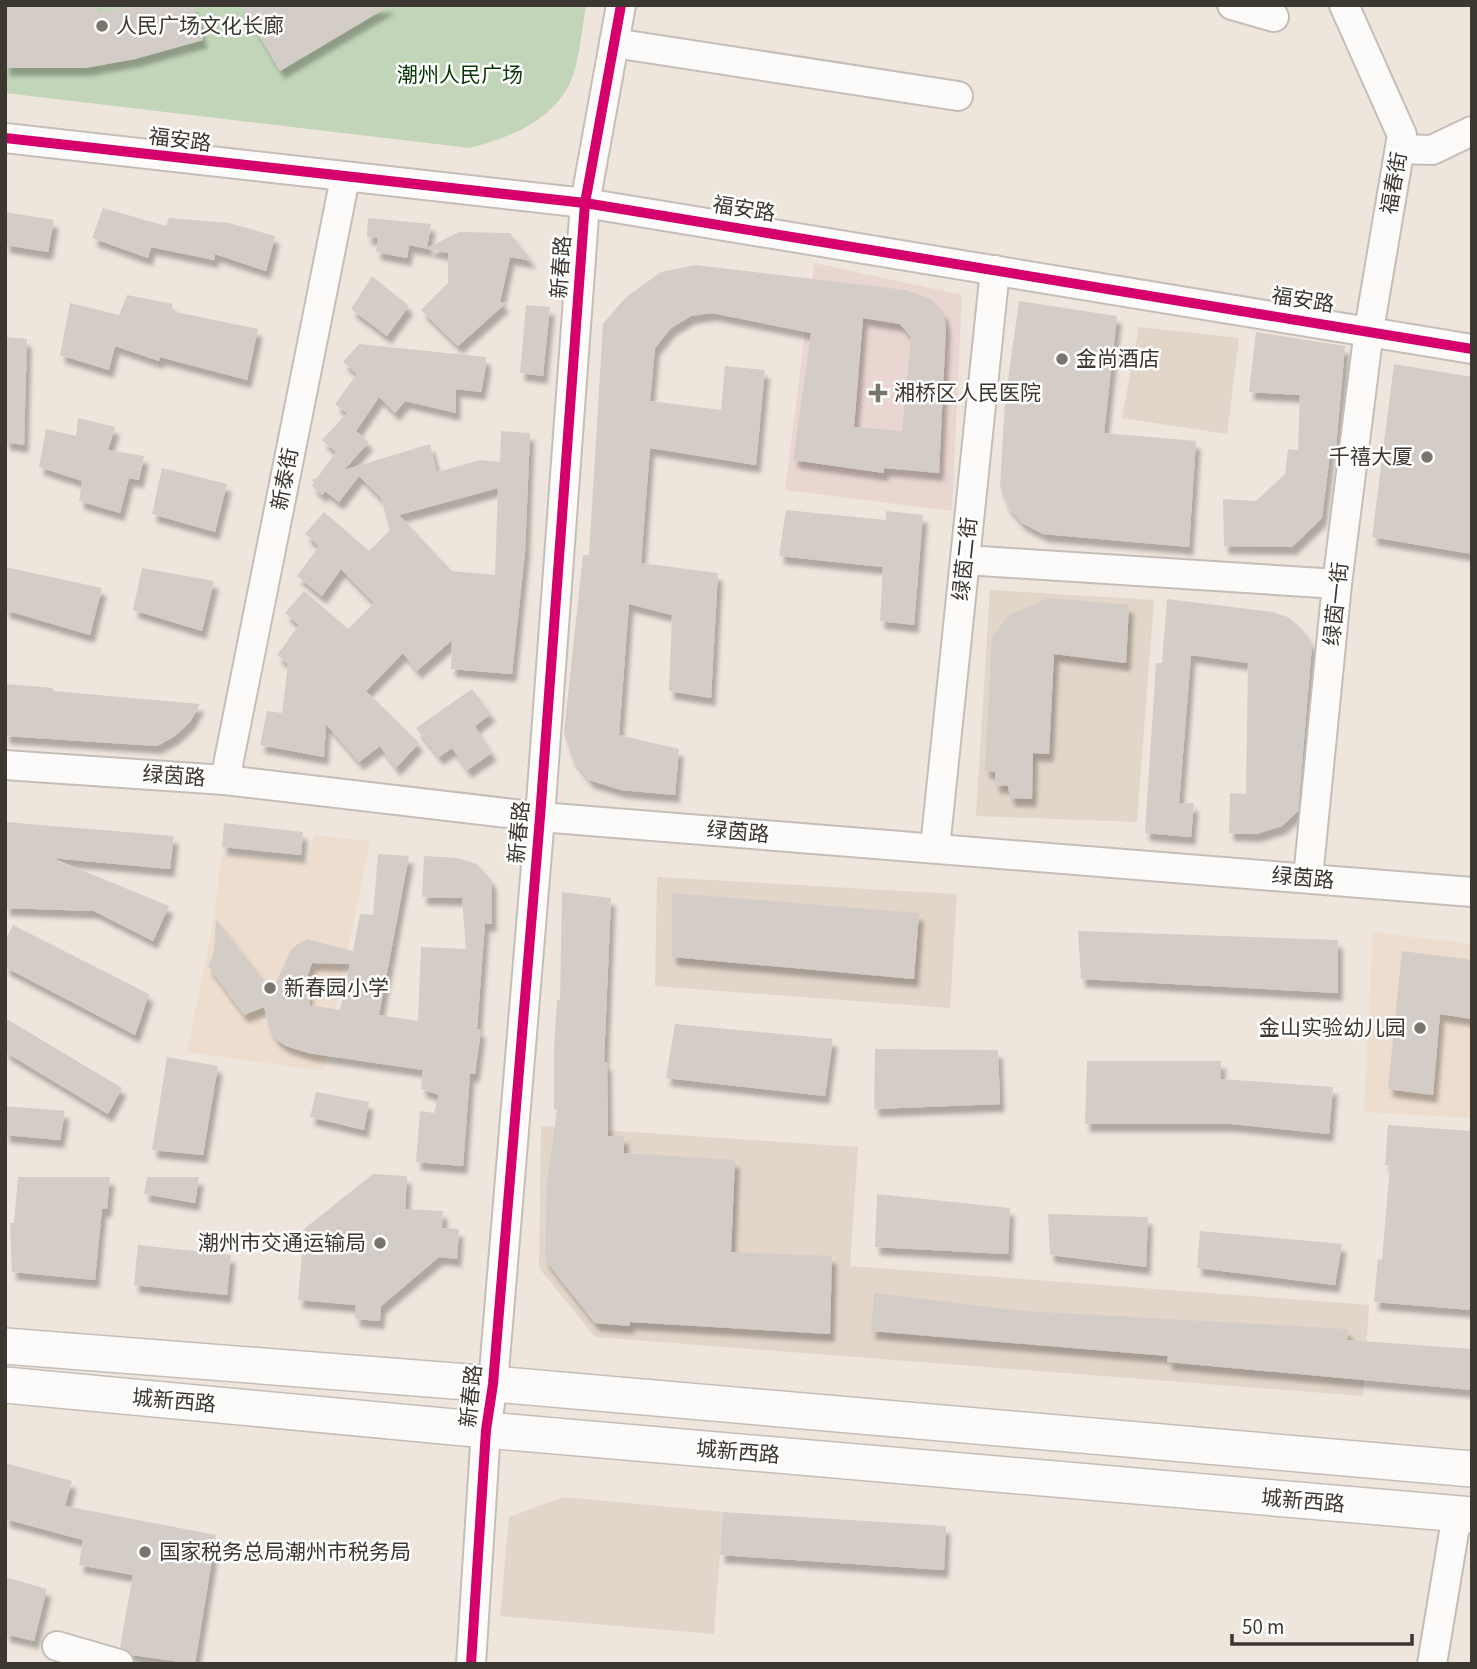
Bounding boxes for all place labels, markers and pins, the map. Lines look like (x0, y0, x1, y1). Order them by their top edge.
place label: 人民广场文化长廊 (116, 11, 284, 41)
marker: 人民广场文化长廊 (94, 18, 110, 34)
place label: 金尚酒店 (1076, 344, 1160, 374)
marker: 金尚酒店 (1054, 351, 1070, 367)
place label: 湘桥区人民医院 (894, 378, 1041, 408)
marker: 湘桥区人民医院 (868, 383, 888, 403)
place label: 千禧大厦 (1329, 442, 1413, 472)
marker: 千禧大厦 (1419, 449, 1435, 465)
place label: 新春园小学 (284, 973, 389, 1003)
marker: 新春园小学 (262, 980, 278, 996)
place label: 金山实验幼儿园 (1259, 1013, 1406, 1043)
marker: 金山实验幼儿园 (1412, 1020, 1428, 1036)
place label: 潮州市交通运输局 (198, 1228, 366, 1258)
marker: 潮州市交通运输局 (372, 1235, 388, 1251)
place label: 国家税务总局潮州市税务局 (159, 1537, 411, 1567)
marker: 国家税务总局潮州市税务局 (137, 1544, 153, 1560)

